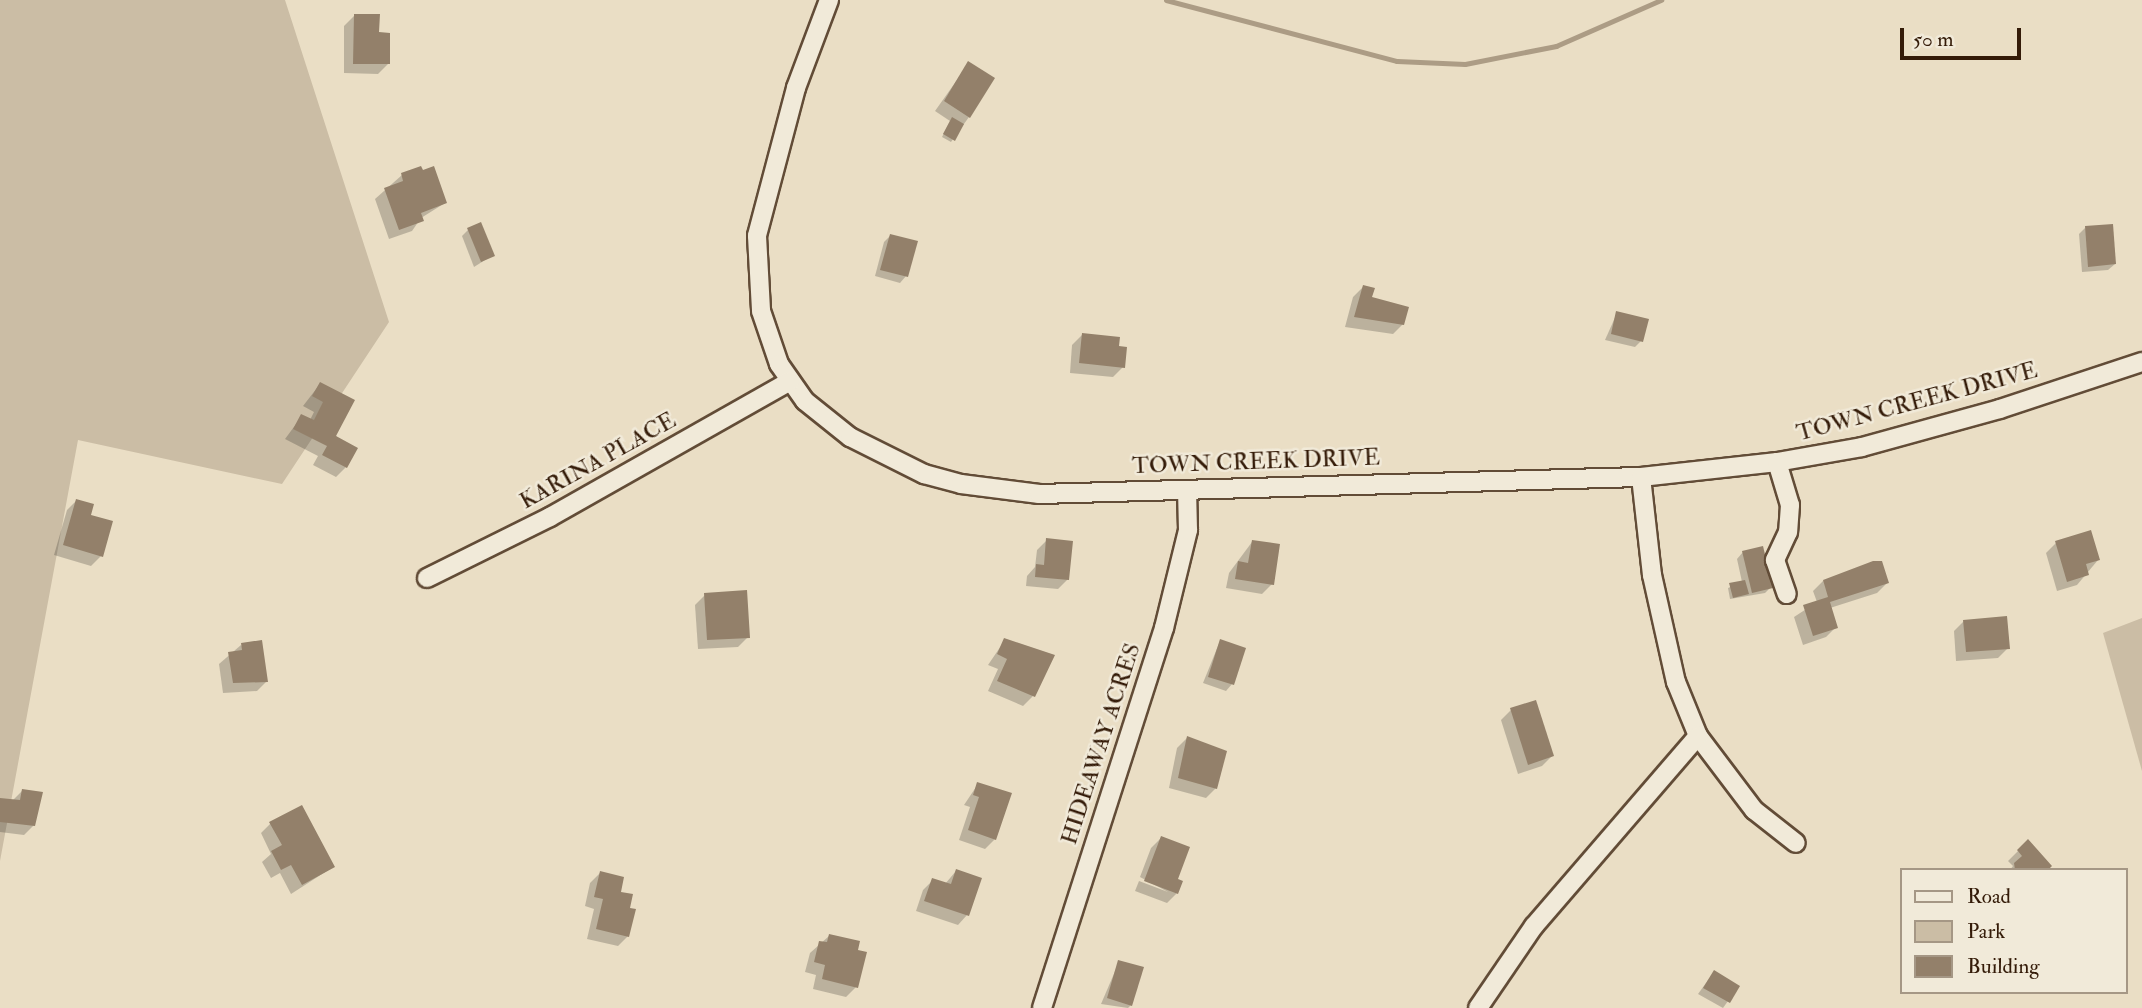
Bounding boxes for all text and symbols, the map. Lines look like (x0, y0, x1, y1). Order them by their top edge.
scale bar (1904, 14, 2025, 58)
text: 50 m (1913, 26, 1954, 53)
street label: TOWN CREEK DRIVE (1794, 357, 2040, 447)
street label: KARINA PLACE (515, 407, 681, 515)
street label: TOWN CREEK DRIVE (1131, 444, 1381, 480)
street label: HIDEAWAY ACRES (1055, 640, 1147, 848)
legend (1900, 868, 2128, 994)
text: Road (1967, 883, 2011, 910)
text: Park (1967, 918, 2005, 945)
text: Building (1967, 953, 2040, 980)

